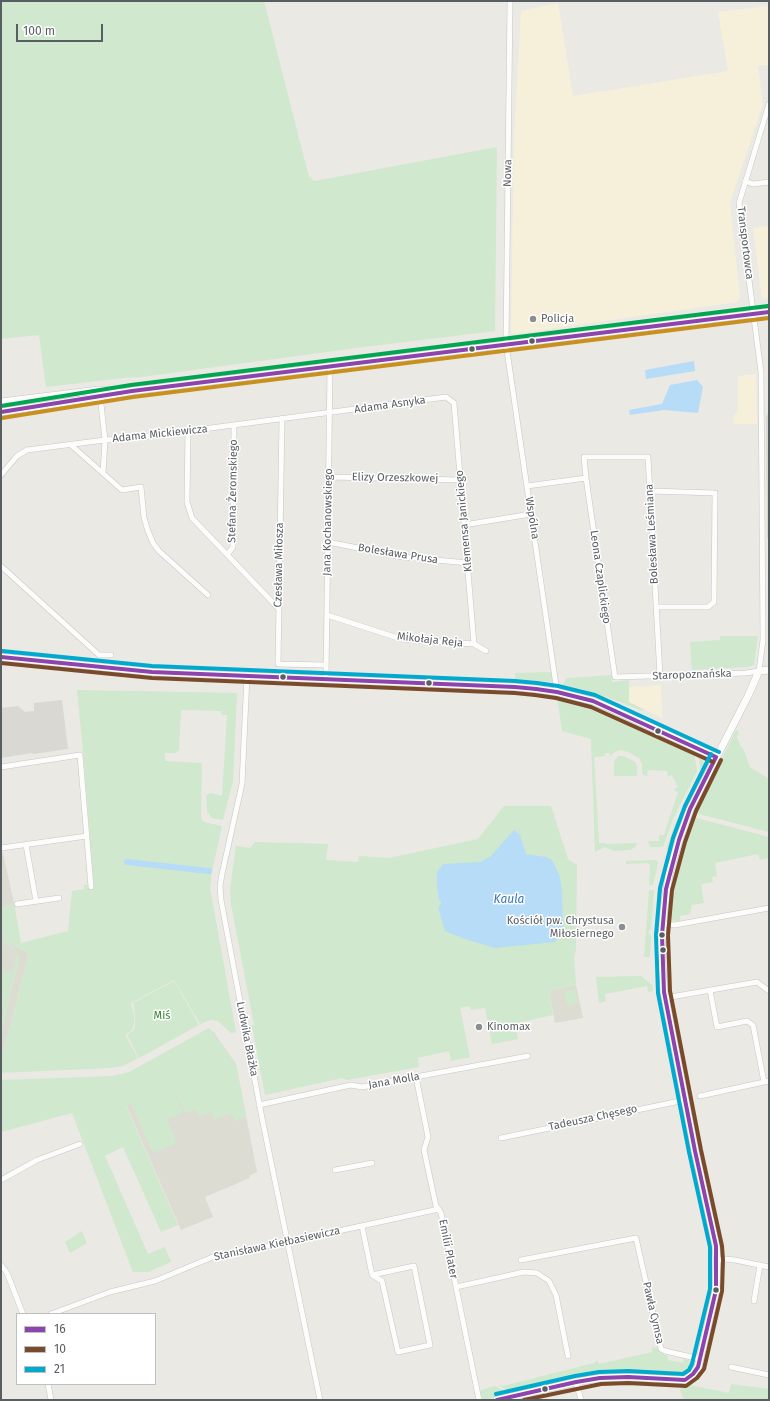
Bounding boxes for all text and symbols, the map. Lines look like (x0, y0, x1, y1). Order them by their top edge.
scale bar (18, 16, 105, 42)
text: 100 m (23, 24, 55, 38)
street label: Nowa (501, 159, 515, 187)
street label: Transportowca (734, 206, 756, 280)
place label: Policja (541, 312, 574, 326)
marker: Policja (528, 314, 538, 324)
unlabelled marker (527, 336, 537, 346)
unlabelled marker (467, 344, 477, 354)
street label: Adama Asnyka (353, 393, 427, 417)
street label: Adama Mickiewicza (112, 422, 208, 446)
street label: Stefana Żeromskiego (225, 439, 241, 543)
street label: Jana Kochanowskiego (320, 468, 336, 576)
street label: Klemensa Janickiego (453, 469, 475, 573)
street label: Elizy Orzeszkowej (352, 471, 438, 485)
street label: Bolesława Leśmiana (643, 483, 661, 585)
street label: Wspólna (522, 496, 542, 540)
street label: Czesława Miłosza (272, 522, 286, 608)
street label: Leona Czaplickiego (587, 529, 613, 625)
street label: Bolesława Prusa (357, 541, 439, 567)
street label: Mikołaja Reja (396, 630, 464, 650)
street label: Staropoznańska (652, 667, 732, 683)
unlabelled marker (278, 672, 288, 682)
unlabelled marker (424, 678, 434, 688)
unlabelled marker (653, 726, 663, 736)
water label: Kaula (494, 893, 524, 907)
place label: Kościół pw. Chrystusa Miłosiernego (507, 914, 614, 940)
marker: Kościół pw. Chrystusa Miłosiernego (617, 922, 627, 932)
unlabelled marker (657, 930, 667, 940)
unlabelled marker (658, 945, 668, 955)
street label: Ludwika Błażka (233, 1000, 261, 1078)
park label: Miś (154, 1009, 170, 1023)
place label: Kinomax (487, 1020, 530, 1034)
marker: Kinomax (474, 1022, 484, 1032)
street label: Jana Molla (367, 1070, 421, 1092)
street label: Tadeusza Chęsego (547, 1102, 639, 1134)
street label: Emilii Plater (436, 1218, 460, 1280)
street label: Stanisława Kiełbasiewicza (213, 1224, 341, 1264)
street label: Pawła Cymsa (639, 1281, 667, 1345)
unlabelled marker (711, 1285, 721, 1295)
legend (16, 1313, 156, 1385)
text: 16 (54, 1322, 66, 1336)
text: 10 (54, 1342, 66, 1356)
text: 21 (54, 1362, 65, 1376)
unlabelled marker (540, 1384, 550, 1394)

